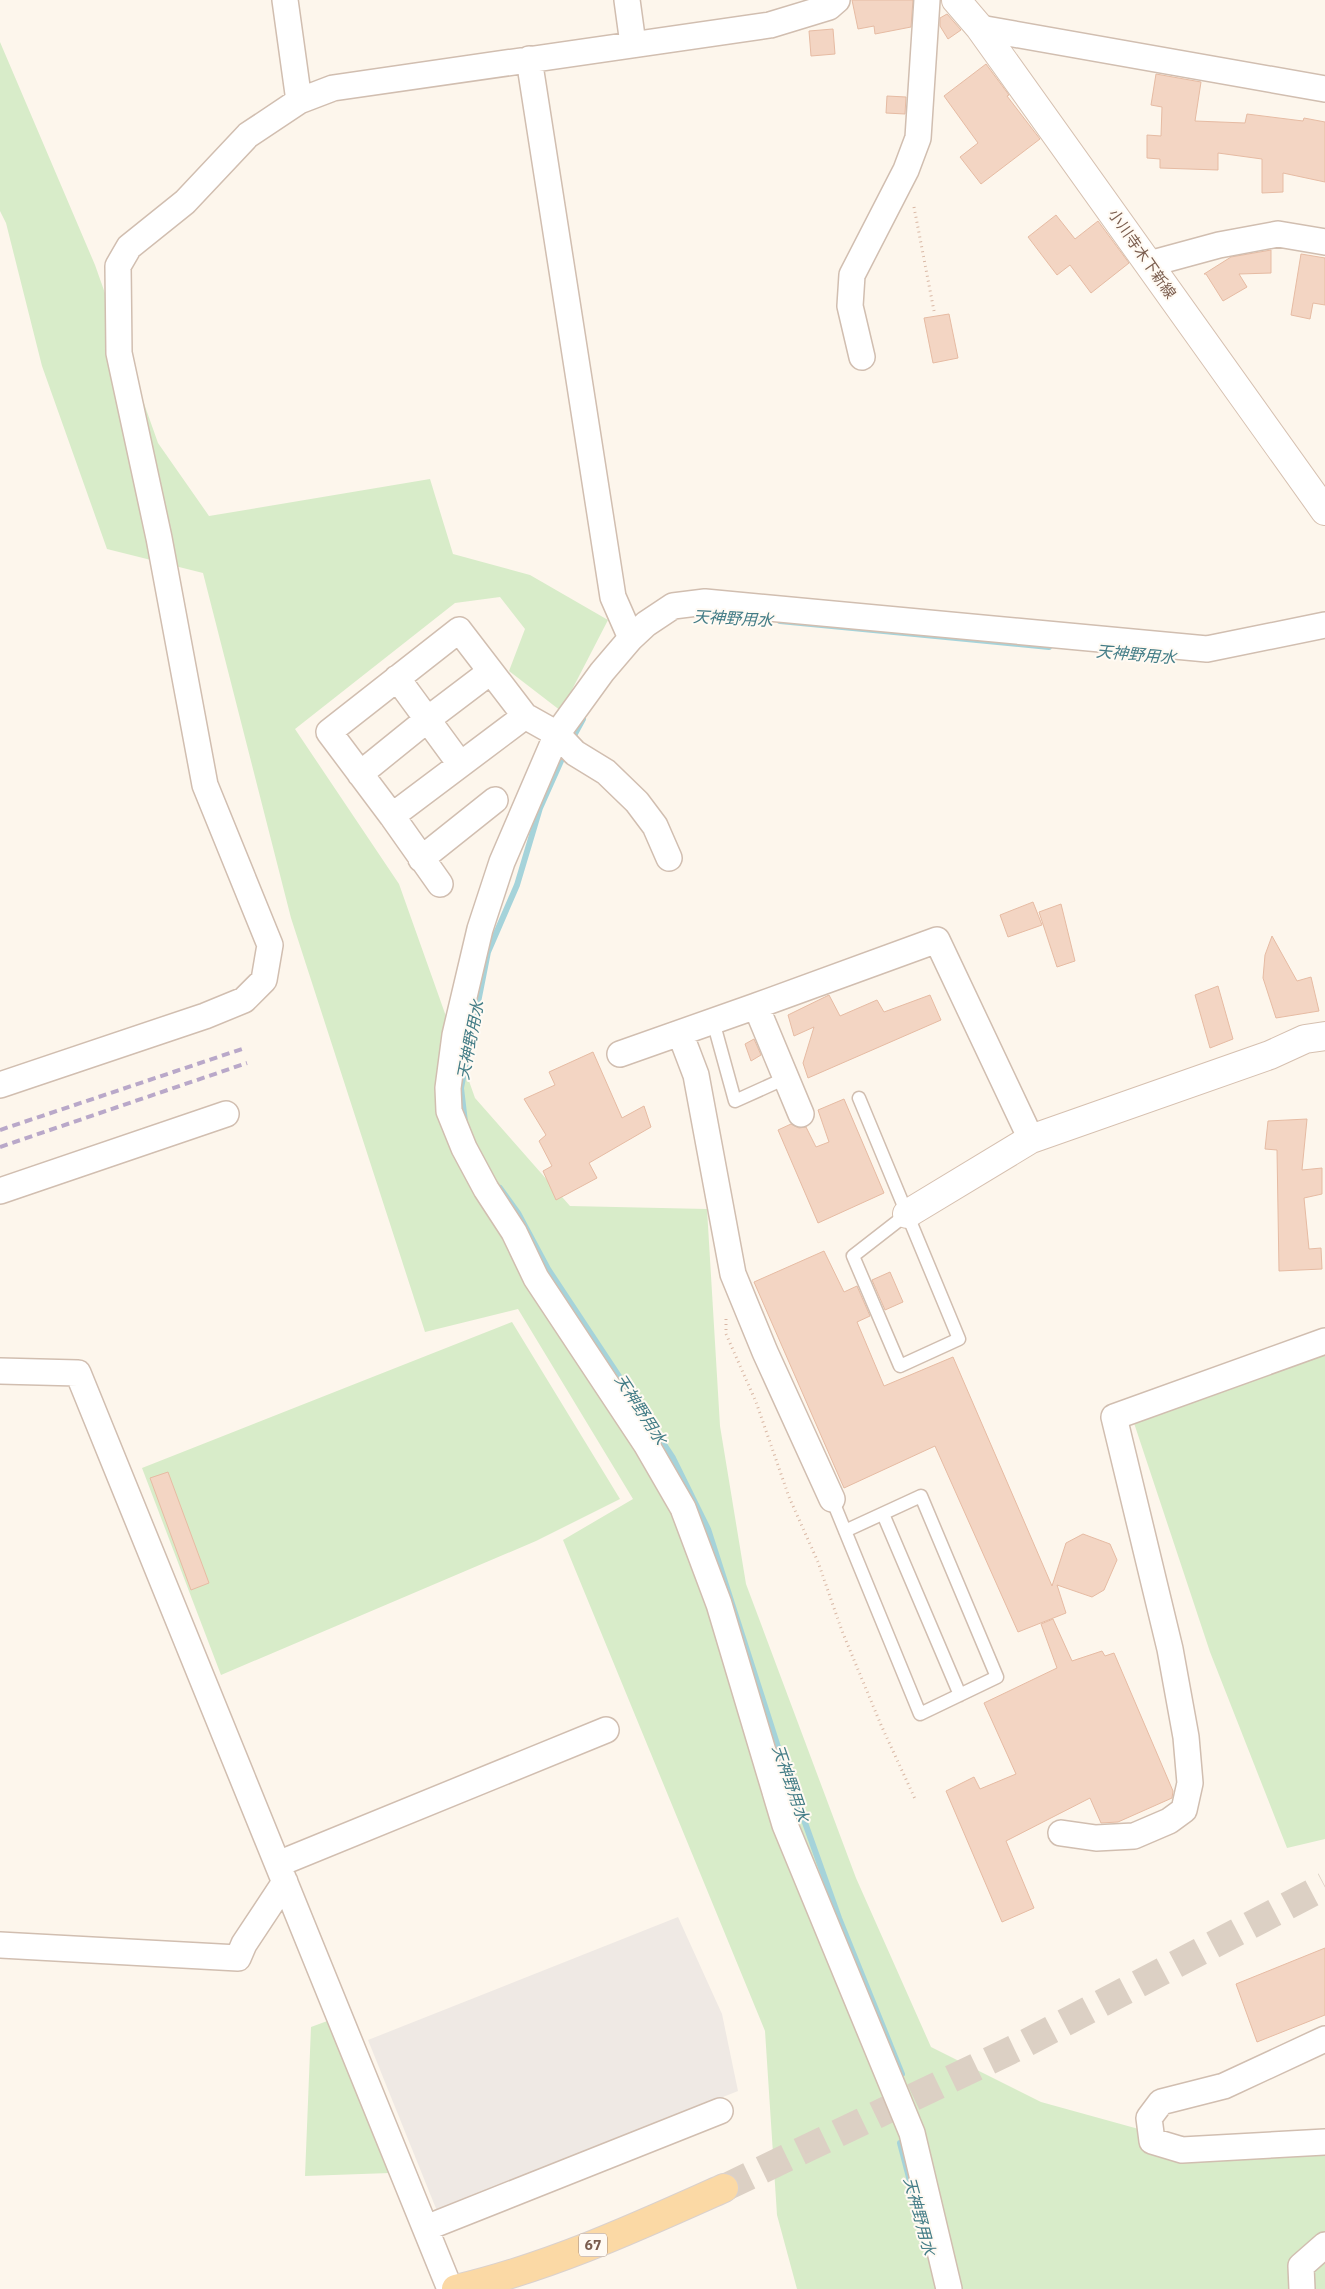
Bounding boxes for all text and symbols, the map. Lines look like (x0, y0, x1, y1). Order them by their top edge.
street label: 小川寺木下新線 (1105, 205, 1180, 302)
water label: 天神野用水 (693, 606, 775, 630)
water label: 天神野用水 (1095, 641, 1179, 668)
water label: 天神野用水 (453, 997, 488, 1081)
water label: 天神野用水 (611, 1370, 672, 1450)
water label: 天神野用水 (769, 1742, 814, 1826)
water label: 天神野用水 (900, 2175, 941, 2259)
road number: 67 (579, 2234, 607, 2256)

